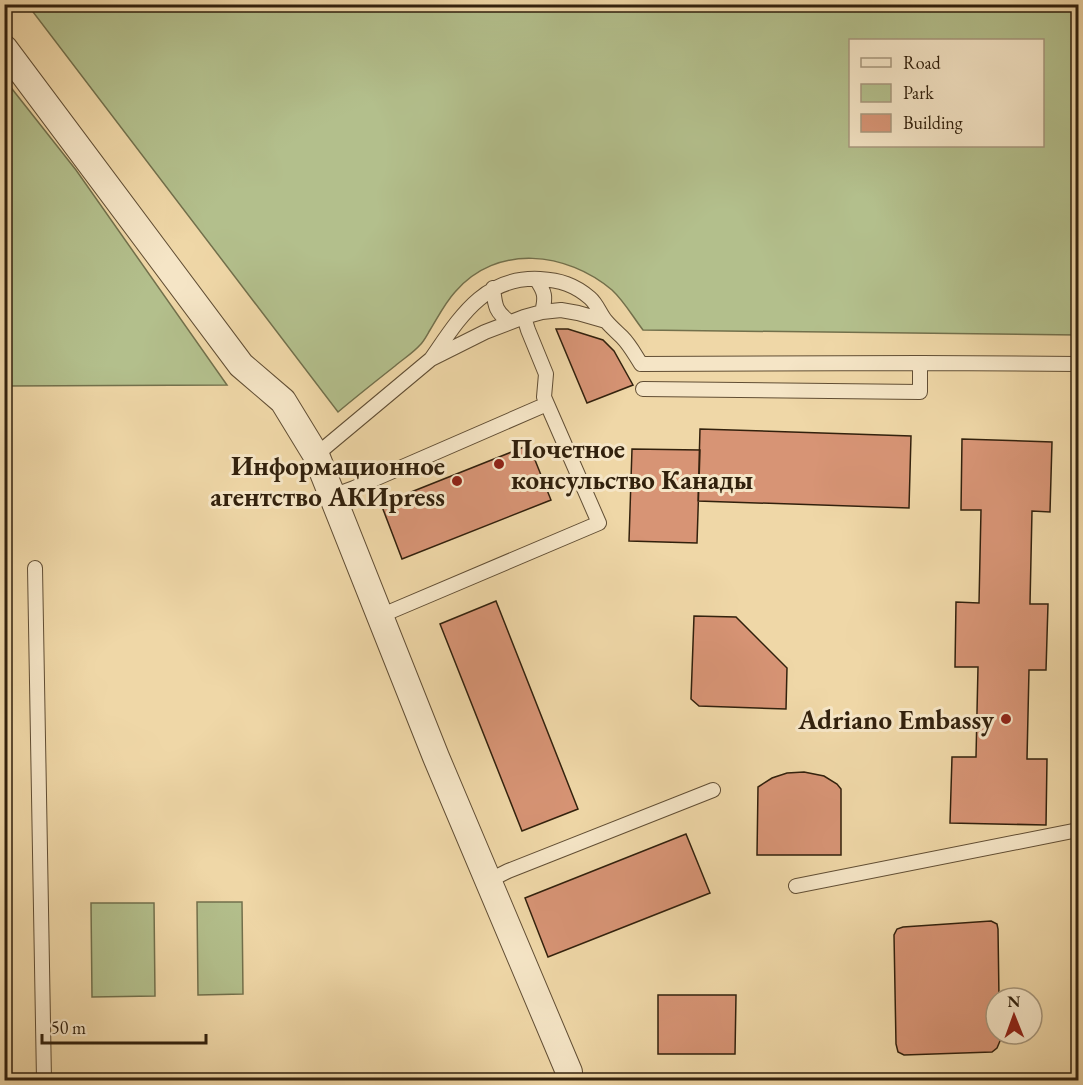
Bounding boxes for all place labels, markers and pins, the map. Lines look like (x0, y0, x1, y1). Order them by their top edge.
place label: Почетное консульство Канады (511, 431, 753, 497)
place label: Информационное агентство АКИpress (210, 448, 445, 514)
marker: Почетное консульство Канады (492, 457, 506, 471)
marker: Информационное агентство АКИpress (450, 474, 464, 488)
place label: Adriano Embassy (797, 702, 995, 737)
marker: Adriano Embassy (999, 712, 1013, 726)

